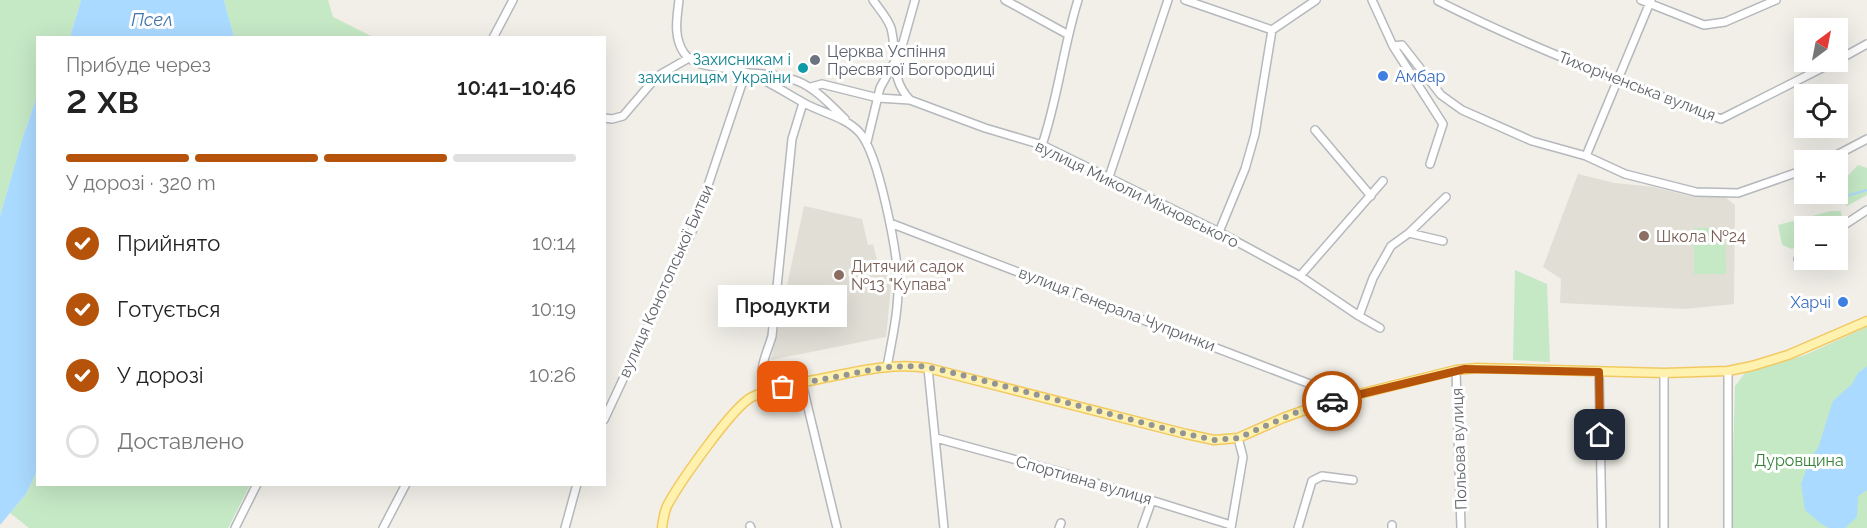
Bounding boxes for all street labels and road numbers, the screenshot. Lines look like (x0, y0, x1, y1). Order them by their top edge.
street label: Тихоріченська вулиця (1556, 47, 1718, 125)
street label: вулиця Миколи Міхновського (1032, 136, 1242, 252)
street label: вулиця Конотопської Битви (615, 182, 717, 380)
street label: вулиця Генерала Чупринки (1016, 263, 1218, 355)
street label: Польова вулиця (1447, 388, 1471, 510)
street label: Спортивна вулиця (1014, 451, 1154, 509)

